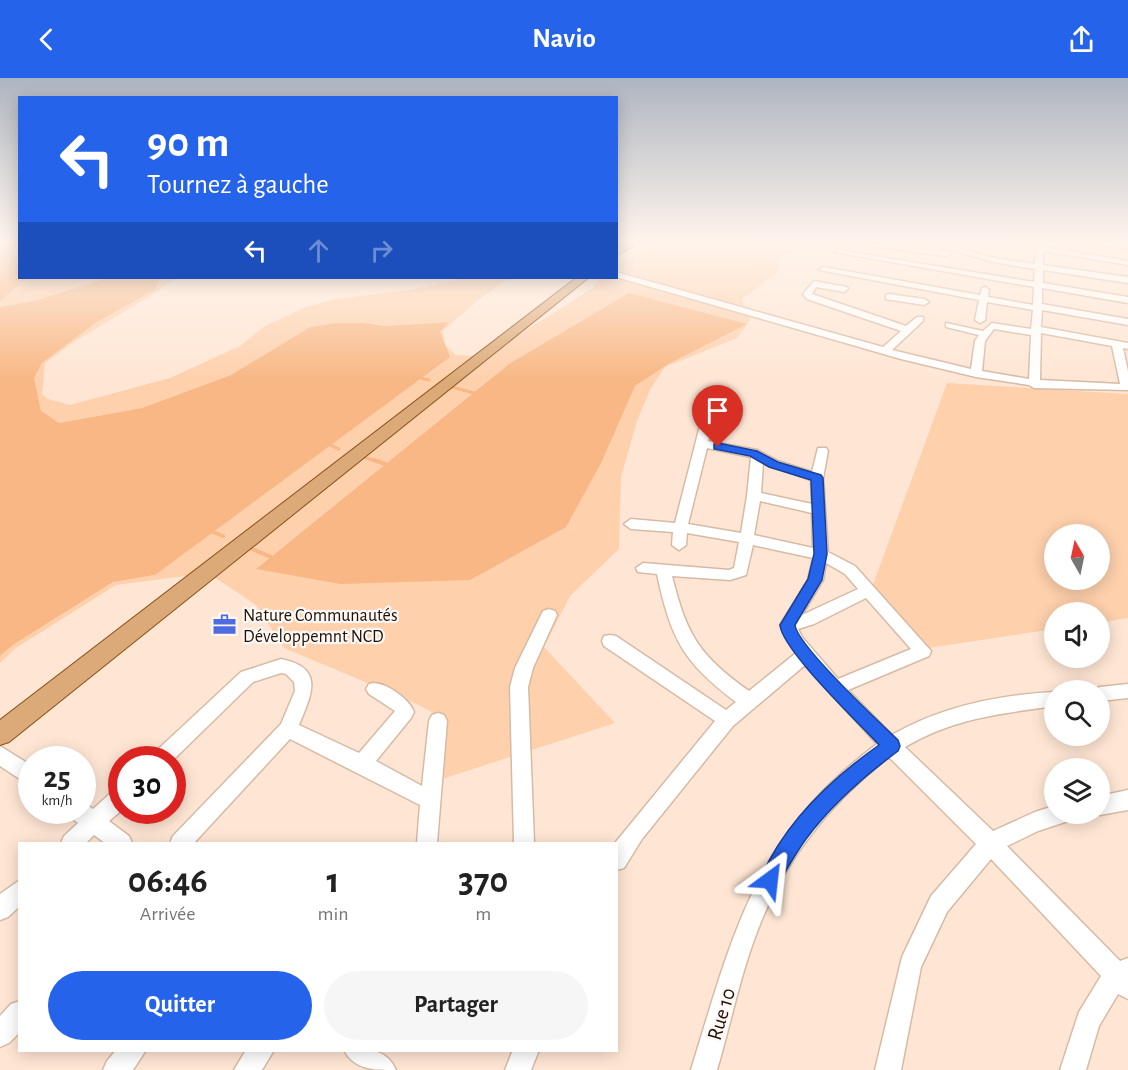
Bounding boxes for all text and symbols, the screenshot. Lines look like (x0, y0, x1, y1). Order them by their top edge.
icon: back (30, 23, 63, 56)
icon: share (1065, 23, 1098, 56)
text: Navio (532, 25, 596, 52)
icon: left (48, 120, 126, 198)
text: 90 m (147, 122, 229, 164)
text: Tournez à gauche (147, 171, 329, 198)
icon: left (239, 234, 272, 267)
icon: ahead (302, 234, 335, 267)
icon: right (365, 234, 398, 267)
pin (692, 385, 743, 447)
icon: arrive (701, 394, 734, 427)
north arrow (1044, 524, 1110, 590)
map controls (1044, 524, 1110, 824)
button: sound (1044, 602, 1110, 668)
place label: Nature Communautés Développemnt NCD (243, 607, 398, 646)
office icon: Nature Communautés Développemnt NCD (212, 612, 238, 638)
button: search (1044, 680, 1110, 746)
speed limit sign: 30 (108, 746, 186, 824)
button: layers (1044, 758, 1110, 824)
text: 25 (43, 763, 71, 793)
text: km/h (42, 793, 72, 808)
position arrow (738, 848, 802, 912)
text: 06:46 (128, 863, 208, 899)
text: 1 (327, 863, 339, 899)
text: 370 (458, 863, 508, 899)
text: Arrivée (140, 904, 196, 924)
text: min (317, 904, 349, 924)
text: m (475, 904, 491, 924)
button: Quitter (48, 971, 312, 1040)
button: Partager (324, 971, 588, 1040)
street label: Rue 10 (704, 986, 739, 1043)

